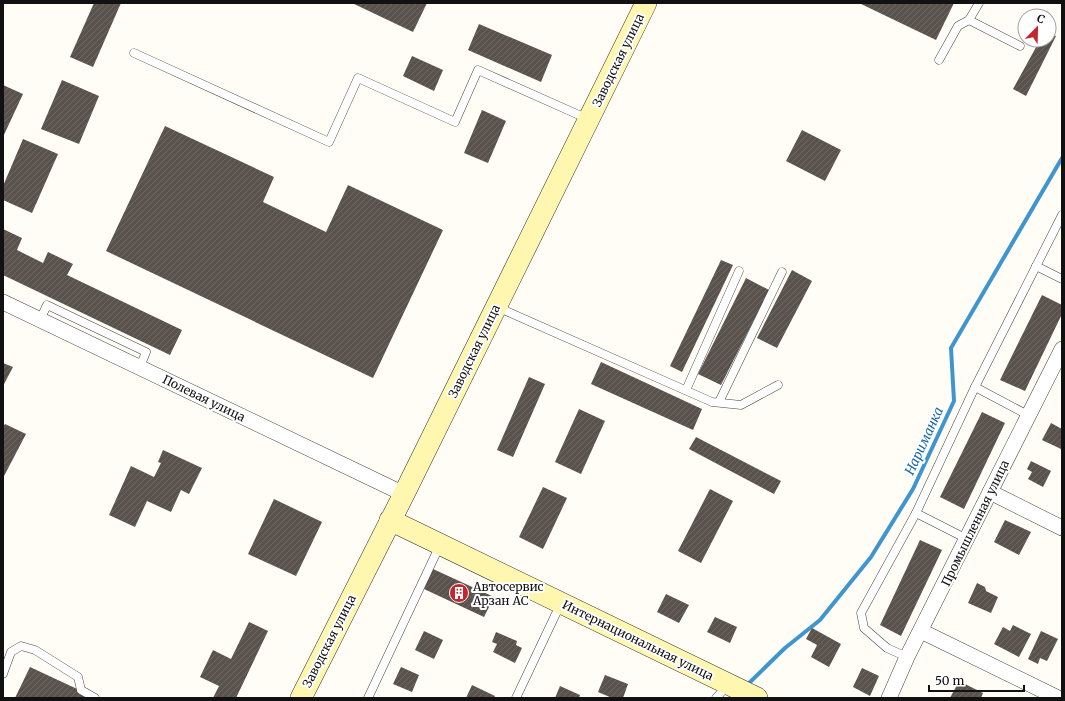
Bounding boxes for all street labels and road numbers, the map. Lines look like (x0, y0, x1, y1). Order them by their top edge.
street label: Заводская улица (589, 10, 647, 109)
street label: Заводская улица (445, 301, 503, 400)
street label: Полевая улица (160, 371, 248, 425)
street label: Промышленная улица (938, 457, 1012, 588)
street label: Заводская улица (299, 592, 359, 690)
street label: Интернациональная улица (560, 597, 717, 683)

